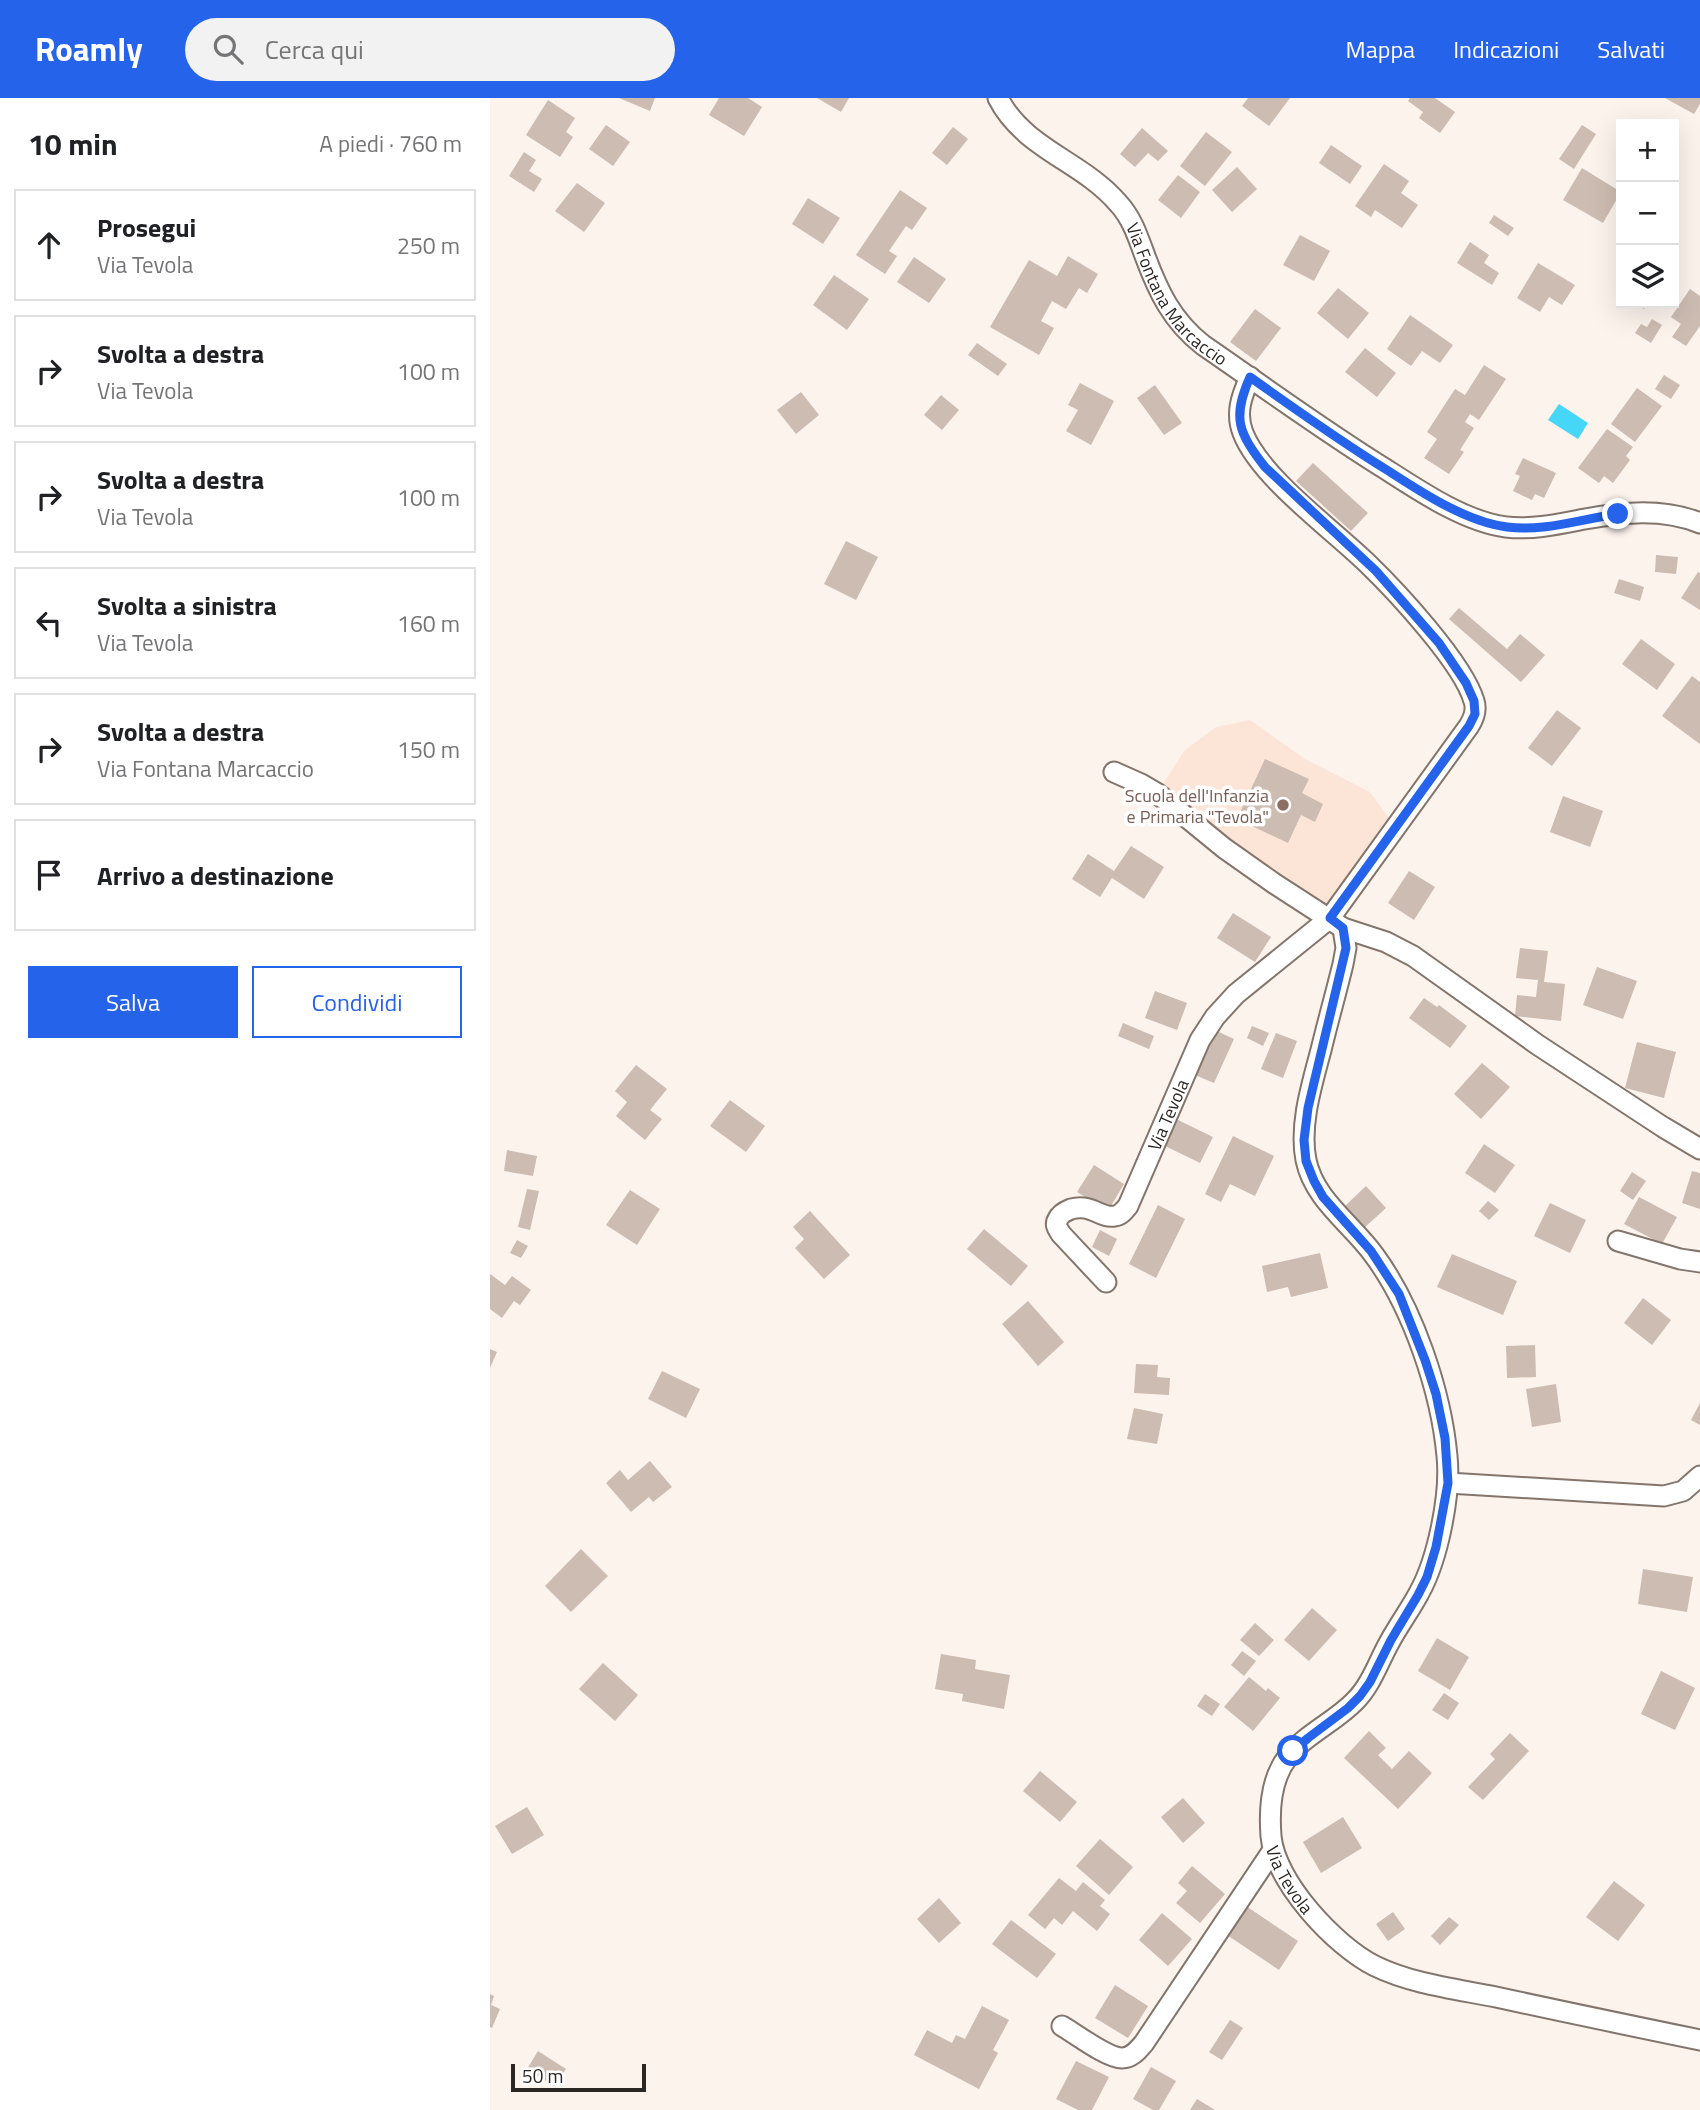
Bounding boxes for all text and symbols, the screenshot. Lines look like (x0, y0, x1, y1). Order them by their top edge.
search box (185, 18, 675, 81)
text: Roamly (35, 24, 143, 74)
icon: search (209, 30, 247, 68)
text: Cerca qui (265, 30, 364, 69)
text: Mappa (1346, 31, 1415, 67)
text: Indicazioni (1453, 31, 1559, 67)
text: Salvati (1597, 31, 1665, 67)
map controls (1616, 119, 1679, 308)
button: + (1616, 119, 1679, 182)
text: 10 min (28, 121, 118, 167)
text: A piedi · 760 m (319, 126, 462, 161)
button: − (1616, 182, 1679, 245)
text: Prosegui (97, 208, 196, 247)
street label: Via Fontana Marcaccio (1120, 218, 1233, 372)
icon: ahead (30, 226, 68, 264)
text: 250 m (397, 228, 460, 263)
button: layers (1616, 245, 1679, 308)
text: Via Tevola (97, 247, 193, 282)
text: Svolta a destra (97, 334, 264, 373)
icon: right (30, 352, 68, 390)
text: 100 m (397, 354, 460, 389)
text: Via Tevola (97, 373, 193, 408)
text: Svolta a destra (97, 460, 264, 499)
icon: right (30, 478, 68, 516)
text: 100 m (397, 480, 460, 515)
route end (1602, 498, 1633, 529)
text: Via Tevola (97, 499, 193, 534)
text: Svolta a sinistra (97, 586, 277, 625)
icon: left (30, 604, 68, 642)
text: 160 m (397, 606, 460, 641)
text: Via Tevola (97, 625, 193, 660)
text: Svolta a destra (97, 712, 264, 751)
icon: right (30, 730, 68, 768)
text: 150 m (397, 732, 460, 767)
text: Via Fontana Marcaccio (97, 751, 314, 786)
place label: Scuola dell'Infanzia e Primaria "Tevola" (1125, 782, 1269, 830)
marker: Scuola dell'Infanzia e Primaria "Tevola" (1275, 797, 1291, 813)
icon: arrive (30, 856, 68, 894)
text: Arrivo a destinazione (97, 856, 334, 895)
button: Salva (28, 966, 238, 1038)
button: Condividi (252, 966, 462, 1038)
street label: Via Tevola (1140, 1075, 1195, 1155)
route start (1277, 1735, 1308, 1766)
street label: Via Tevola (1260, 1842, 1320, 1920)
scale bar (511, 2061, 646, 2093)
text: 50 m (522, 2061, 563, 2090)

